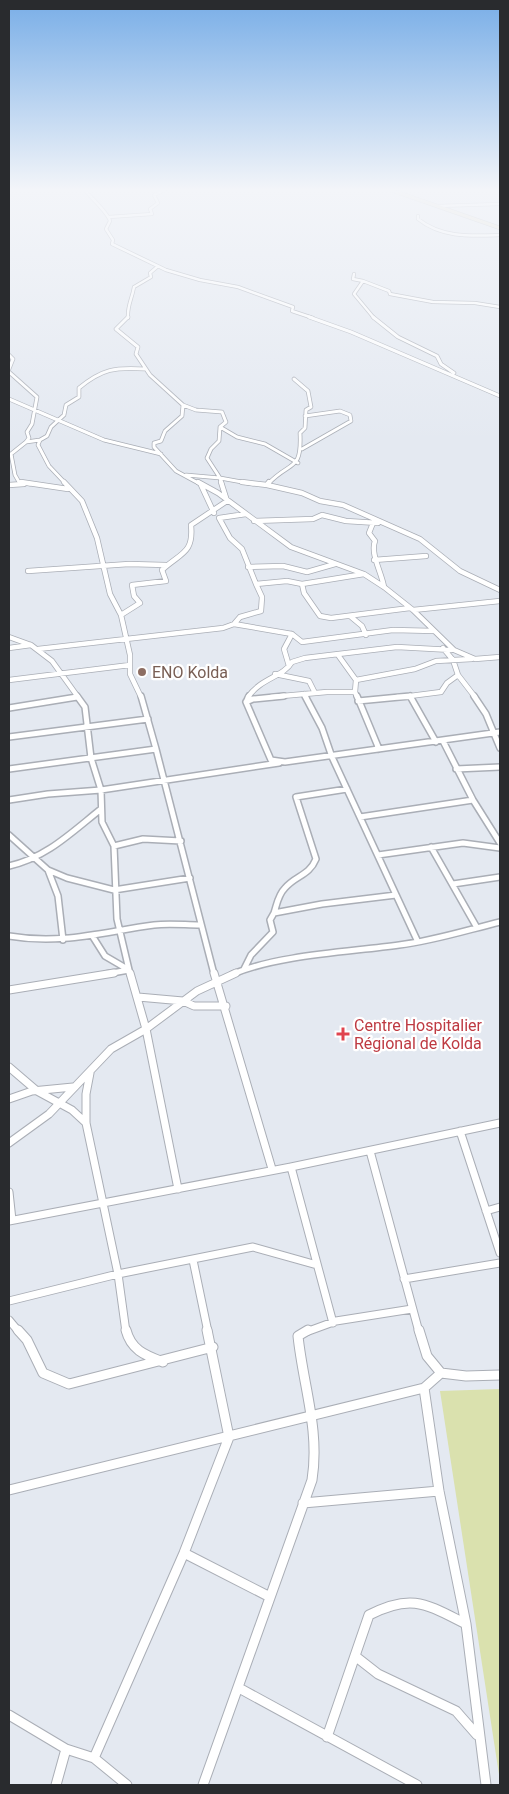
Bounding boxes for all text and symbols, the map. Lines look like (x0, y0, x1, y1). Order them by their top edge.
place label: ENO Kolda (152, 663, 228, 682)
marker: ENO Kolda (136, 666, 148, 678)
place label: Centre Hospitalier Régional de Kolda (354, 1016, 483, 1053)
marker: Centre Hospitalier Régional de Kolda (336, 1027, 350, 1041)

